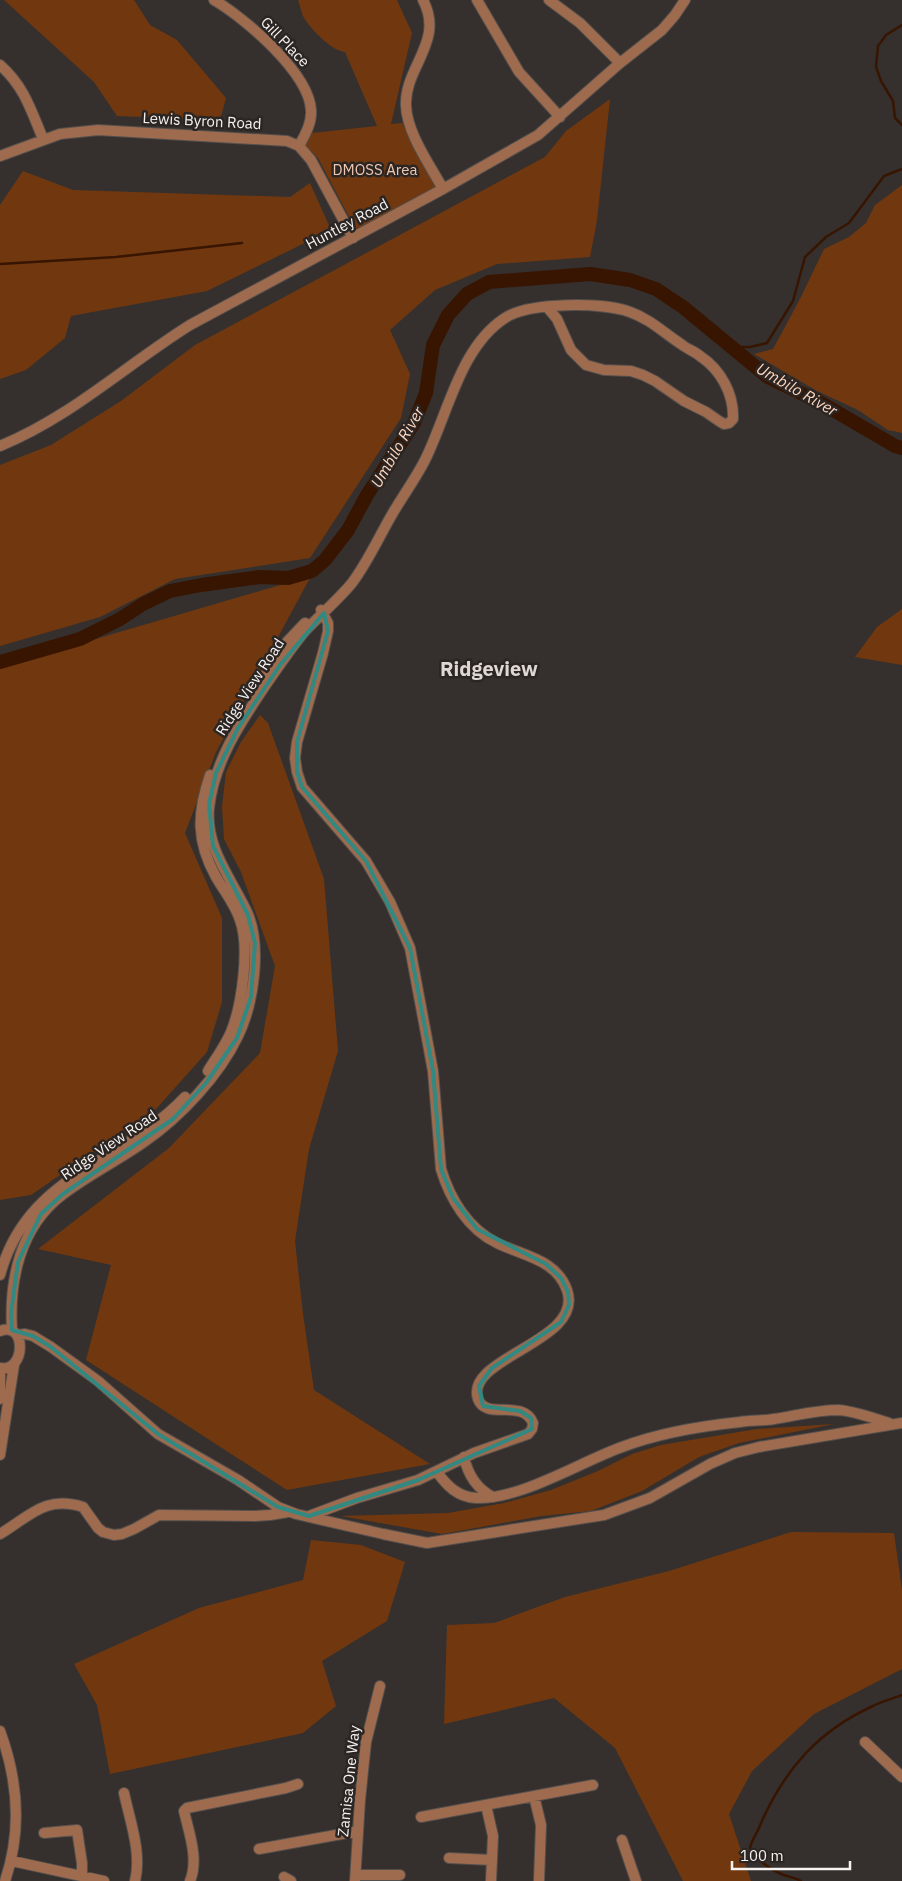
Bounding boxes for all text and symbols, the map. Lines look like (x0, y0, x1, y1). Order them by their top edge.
street label: Gill Place (257, 13, 314, 71)
street label: Lewis Byron Road (142, 108, 262, 133)
park label: DMOSS Area (333, 160, 417, 179)
street label: Huntley Road (302, 194, 391, 253)
water label: Umbilo River (753, 358, 842, 421)
water label: Umbilo River (366, 402, 429, 491)
street label: Ridge View Road (211, 634, 288, 739)
district label: Ridgeview (440, 655, 538, 682)
street label: Ridge View Road (57, 1105, 161, 1184)
street label: Zamisa One Way (333, 1724, 364, 1838)
scale bar (732, 1838, 850, 1870)
text: 100 m (740, 1846, 784, 1865)

